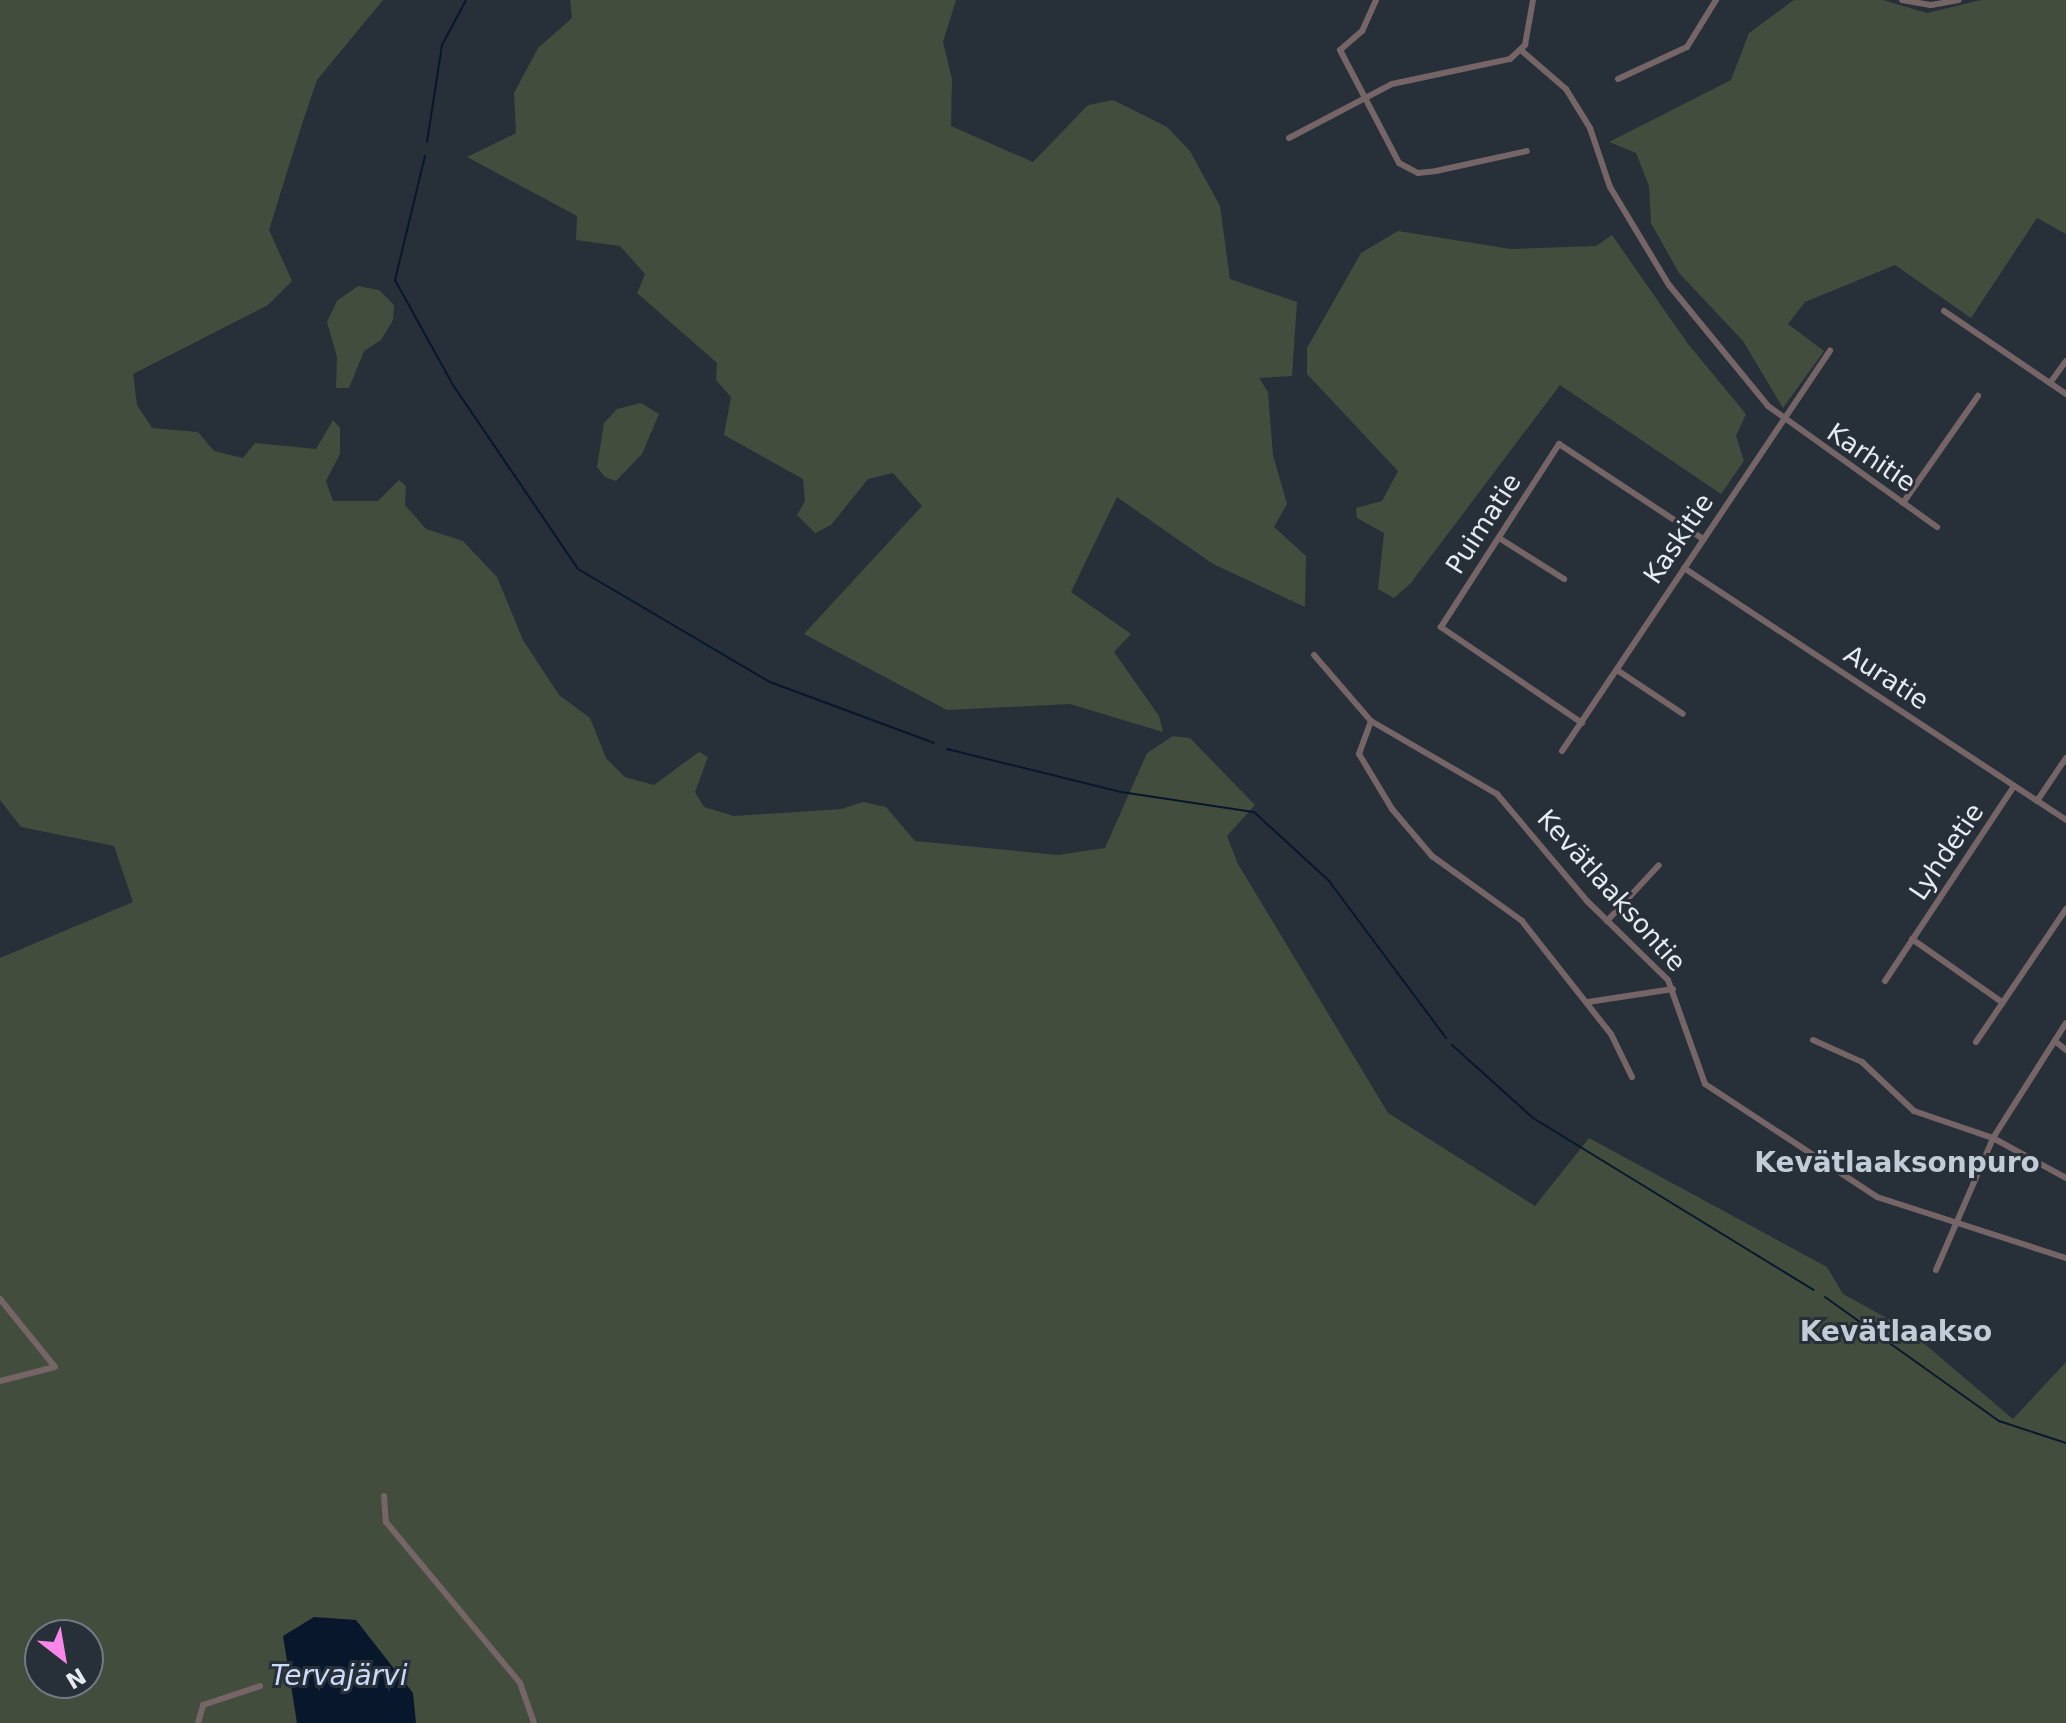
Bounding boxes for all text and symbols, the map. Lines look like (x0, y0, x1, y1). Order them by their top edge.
street label: Karhitie (1821, 417, 1921, 499)
street label: Puimatie (1440, 468, 1528, 580)
street label: Kaskitie (1638, 488, 1720, 590)
street label: Auratie (1838, 639, 1934, 717)
street label: Lyhdetie (1903, 798, 1991, 906)
street label: Kevätlaaksontie (1530, 804, 1692, 978)
district label: Kevätlaaksonpuro (1754, 1146, 2040, 1180)
district label: Kevätlaakso (1800, 1315, 1992, 1349)
north arrow (24, 1619, 104, 1699)
water label: Tervajärvi (271, 1659, 407, 1693)
text: N (61, 1663, 90, 1694)

